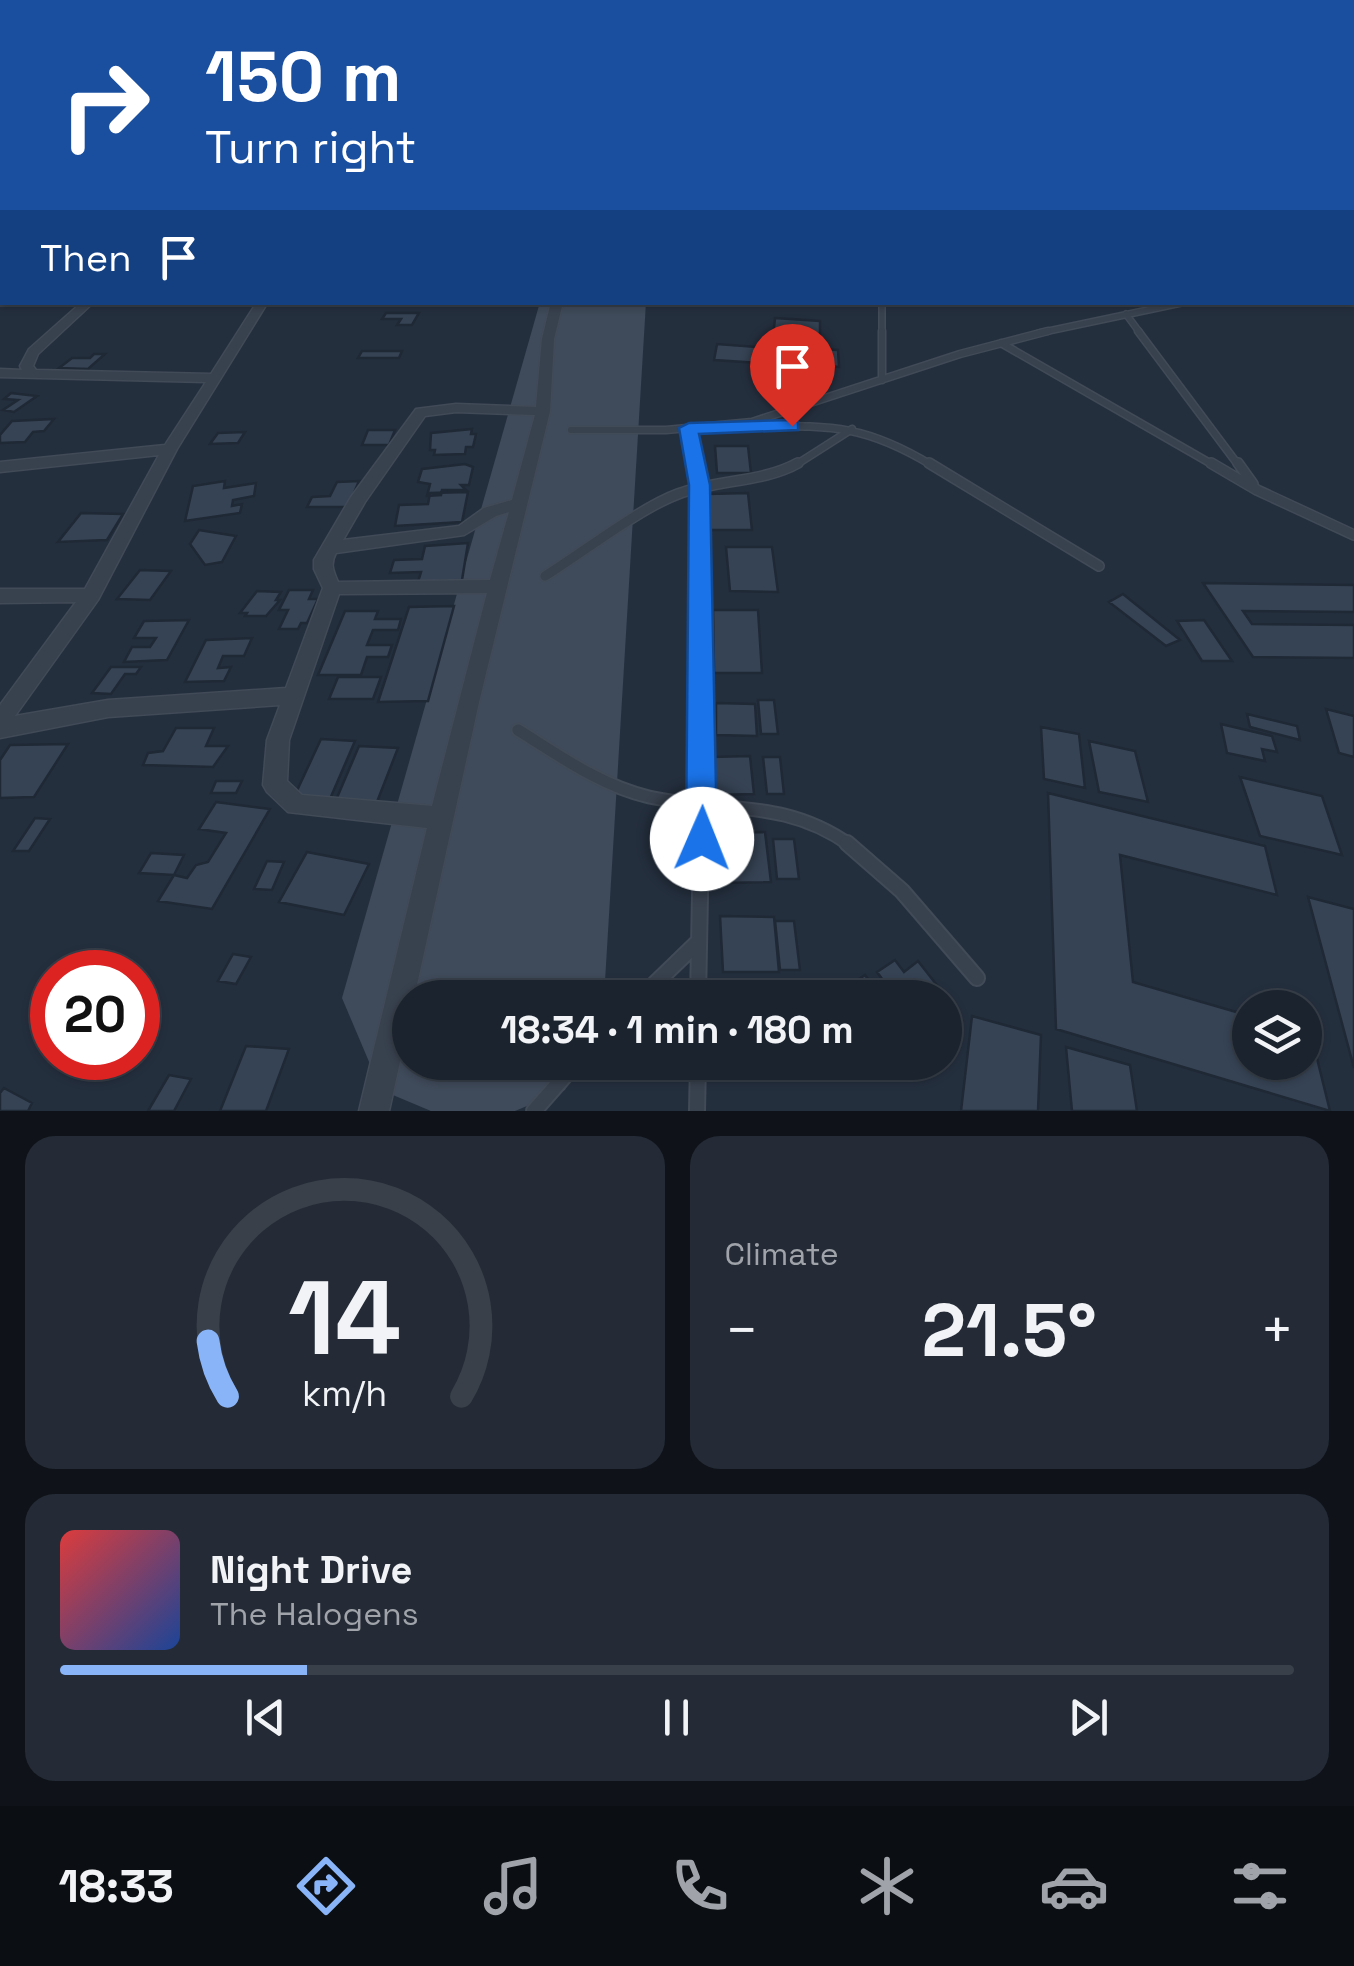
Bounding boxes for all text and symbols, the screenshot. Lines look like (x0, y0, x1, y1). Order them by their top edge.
text: 150 m (205, 32, 402, 121)
icon: right (40, 40, 170, 170)
text: Turn right (205, 119, 416, 176)
icon: arrive (151, 230, 206, 285)
text: Then (40, 234, 131, 282)
pin (750, 324, 835, 427)
icon: arrive (765, 339, 820, 394)
position arrow (650, 787, 754, 891)
speed limit sign: 20 (30, 950, 160, 1080)
map controls (1232, 990, 1322, 1080)
button: layers (1232, 990, 1322, 1080)
text: 18:34 · 1 min · 180 m (500, 1006, 854, 1054)
text: Climate (725, 1234, 839, 1274)
text: 14 (288, 1252, 401, 1384)
text: 21.5° (922, 1282, 1097, 1378)
text: − (725, 1295, 759, 1365)
text: + (1260, 1295, 1294, 1365)
text: km/h (302, 1371, 387, 1416)
text: Night Drive (210, 1546, 412, 1594)
text: The Halogens (210, 1594, 419, 1634)
icon: previous (238, 1690, 293, 1745)
icon: pause (649, 1690, 704, 1745)
icon: next (1061, 1690, 1116, 1745)
icon: directions (291, 1851, 361, 1921)
icon: music (478, 1851, 548, 1921)
icon: phone (665, 1851, 735, 1921)
icon: climate (852, 1851, 922, 1921)
icon: car (1039, 1851, 1109, 1921)
icon: filters (1225, 1851, 1295, 1921)
text: 18:33 (58, 1858, 174, 1915)

